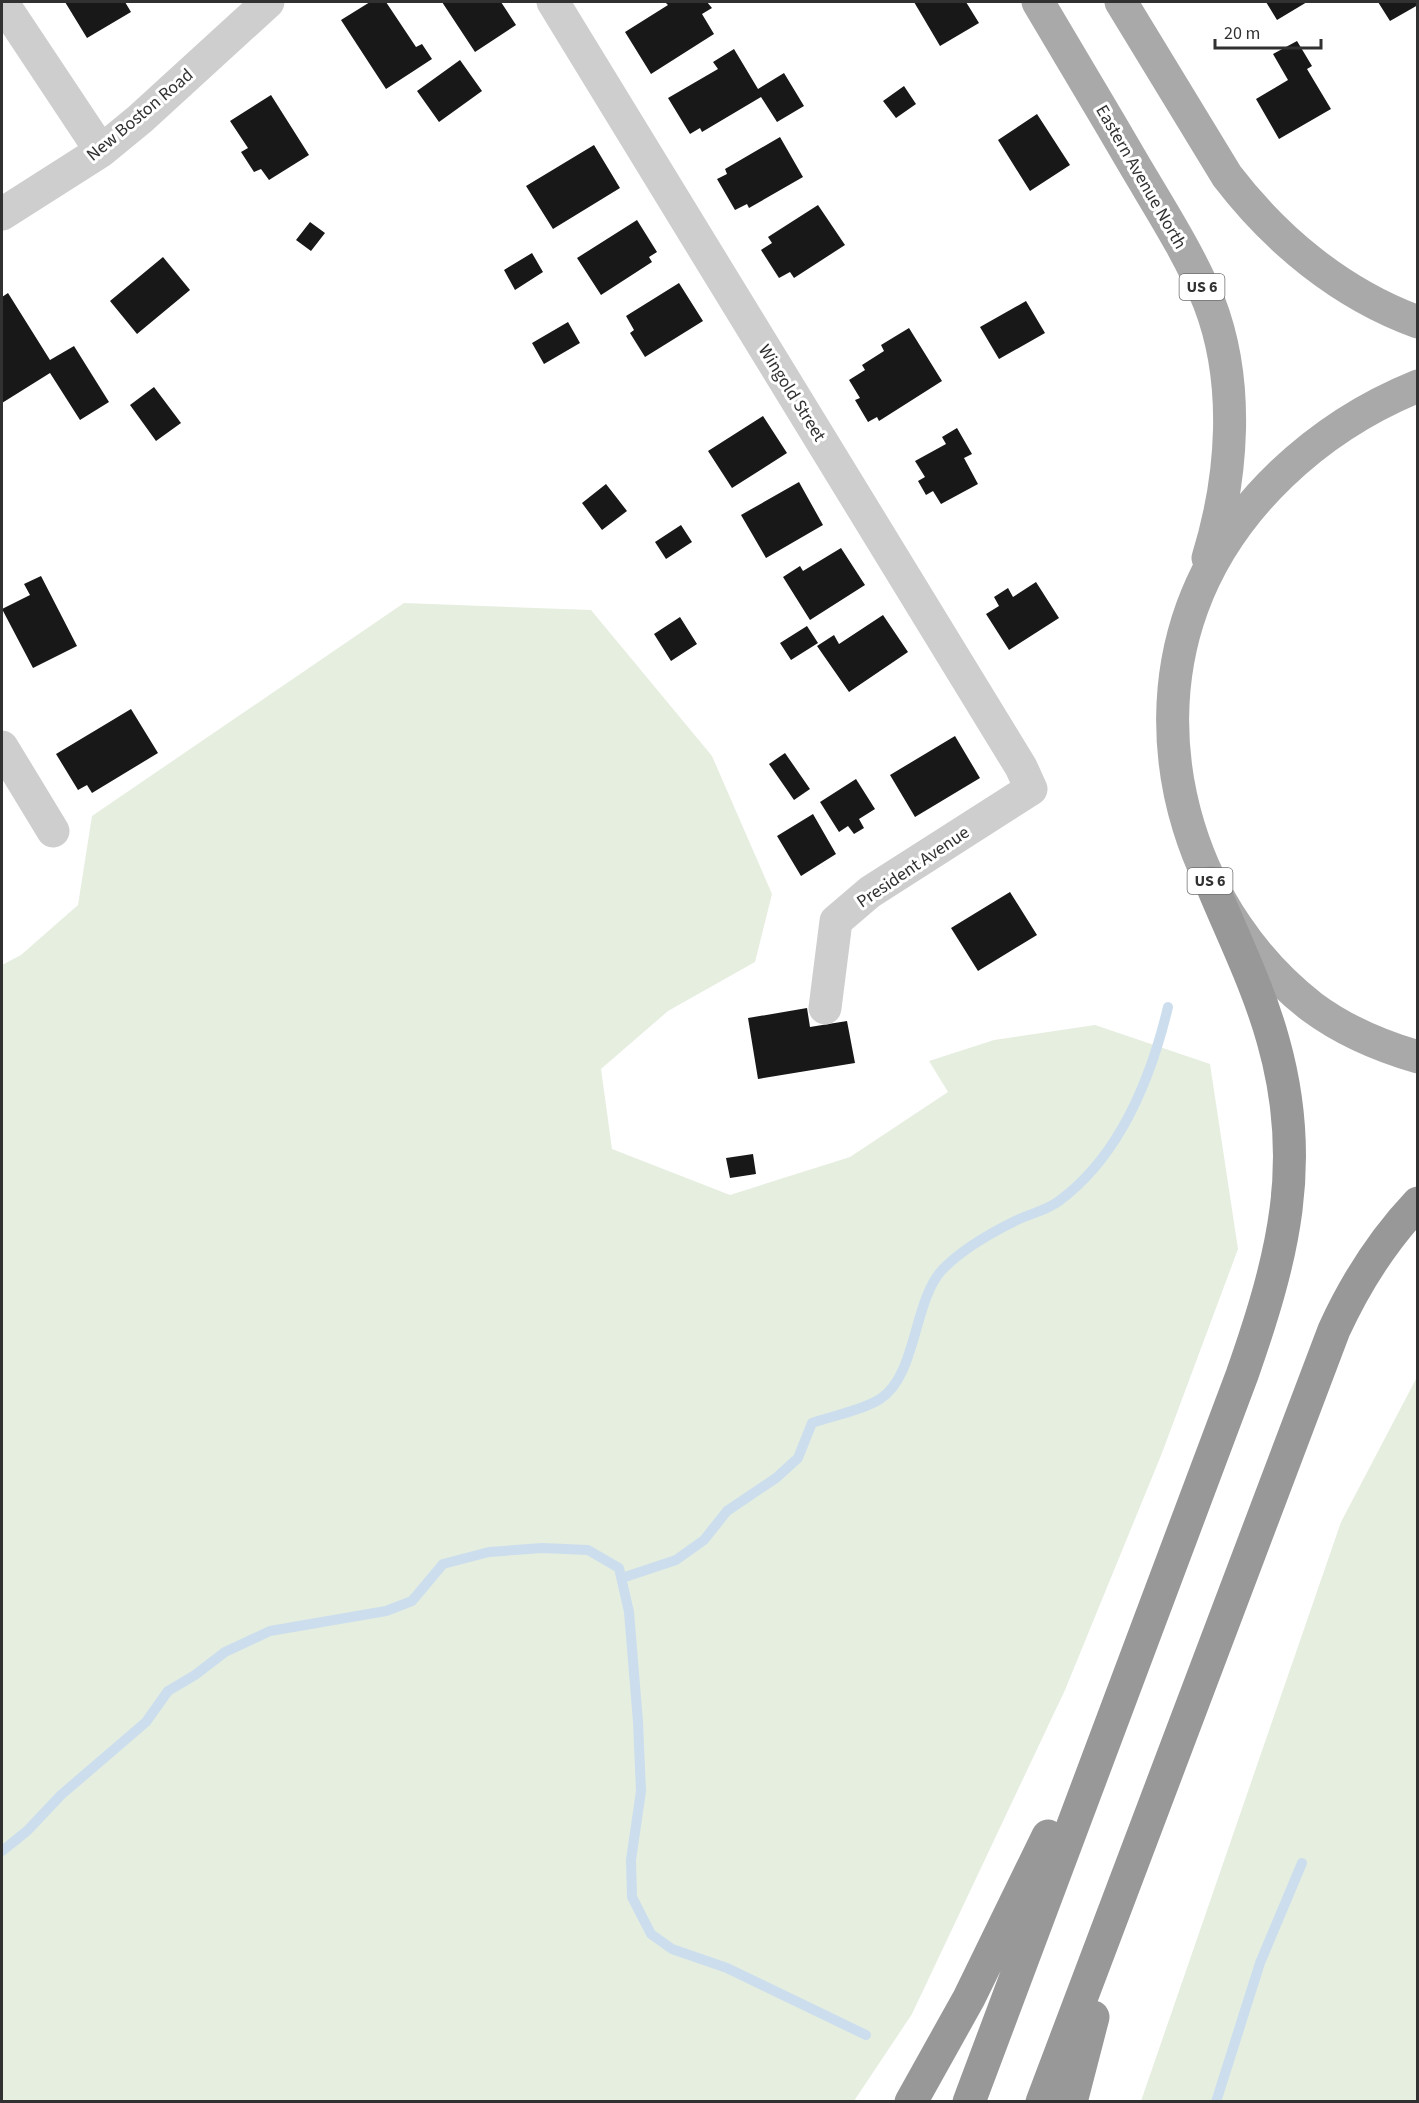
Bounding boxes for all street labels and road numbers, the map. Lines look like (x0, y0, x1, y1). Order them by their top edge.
street label: New Boston Road (81, 63, 199, 167)
street label: Eastern Avenue North (1089, 100, 1193, 254)
road number: US 6 (1180, 274, 1224, 300)
street label: Wingold Street (752, 340, 832, 446)
street label: President Avenue (852, 820, 974, 914)
road number: US 6 (1188, 868, 1232, 894)

